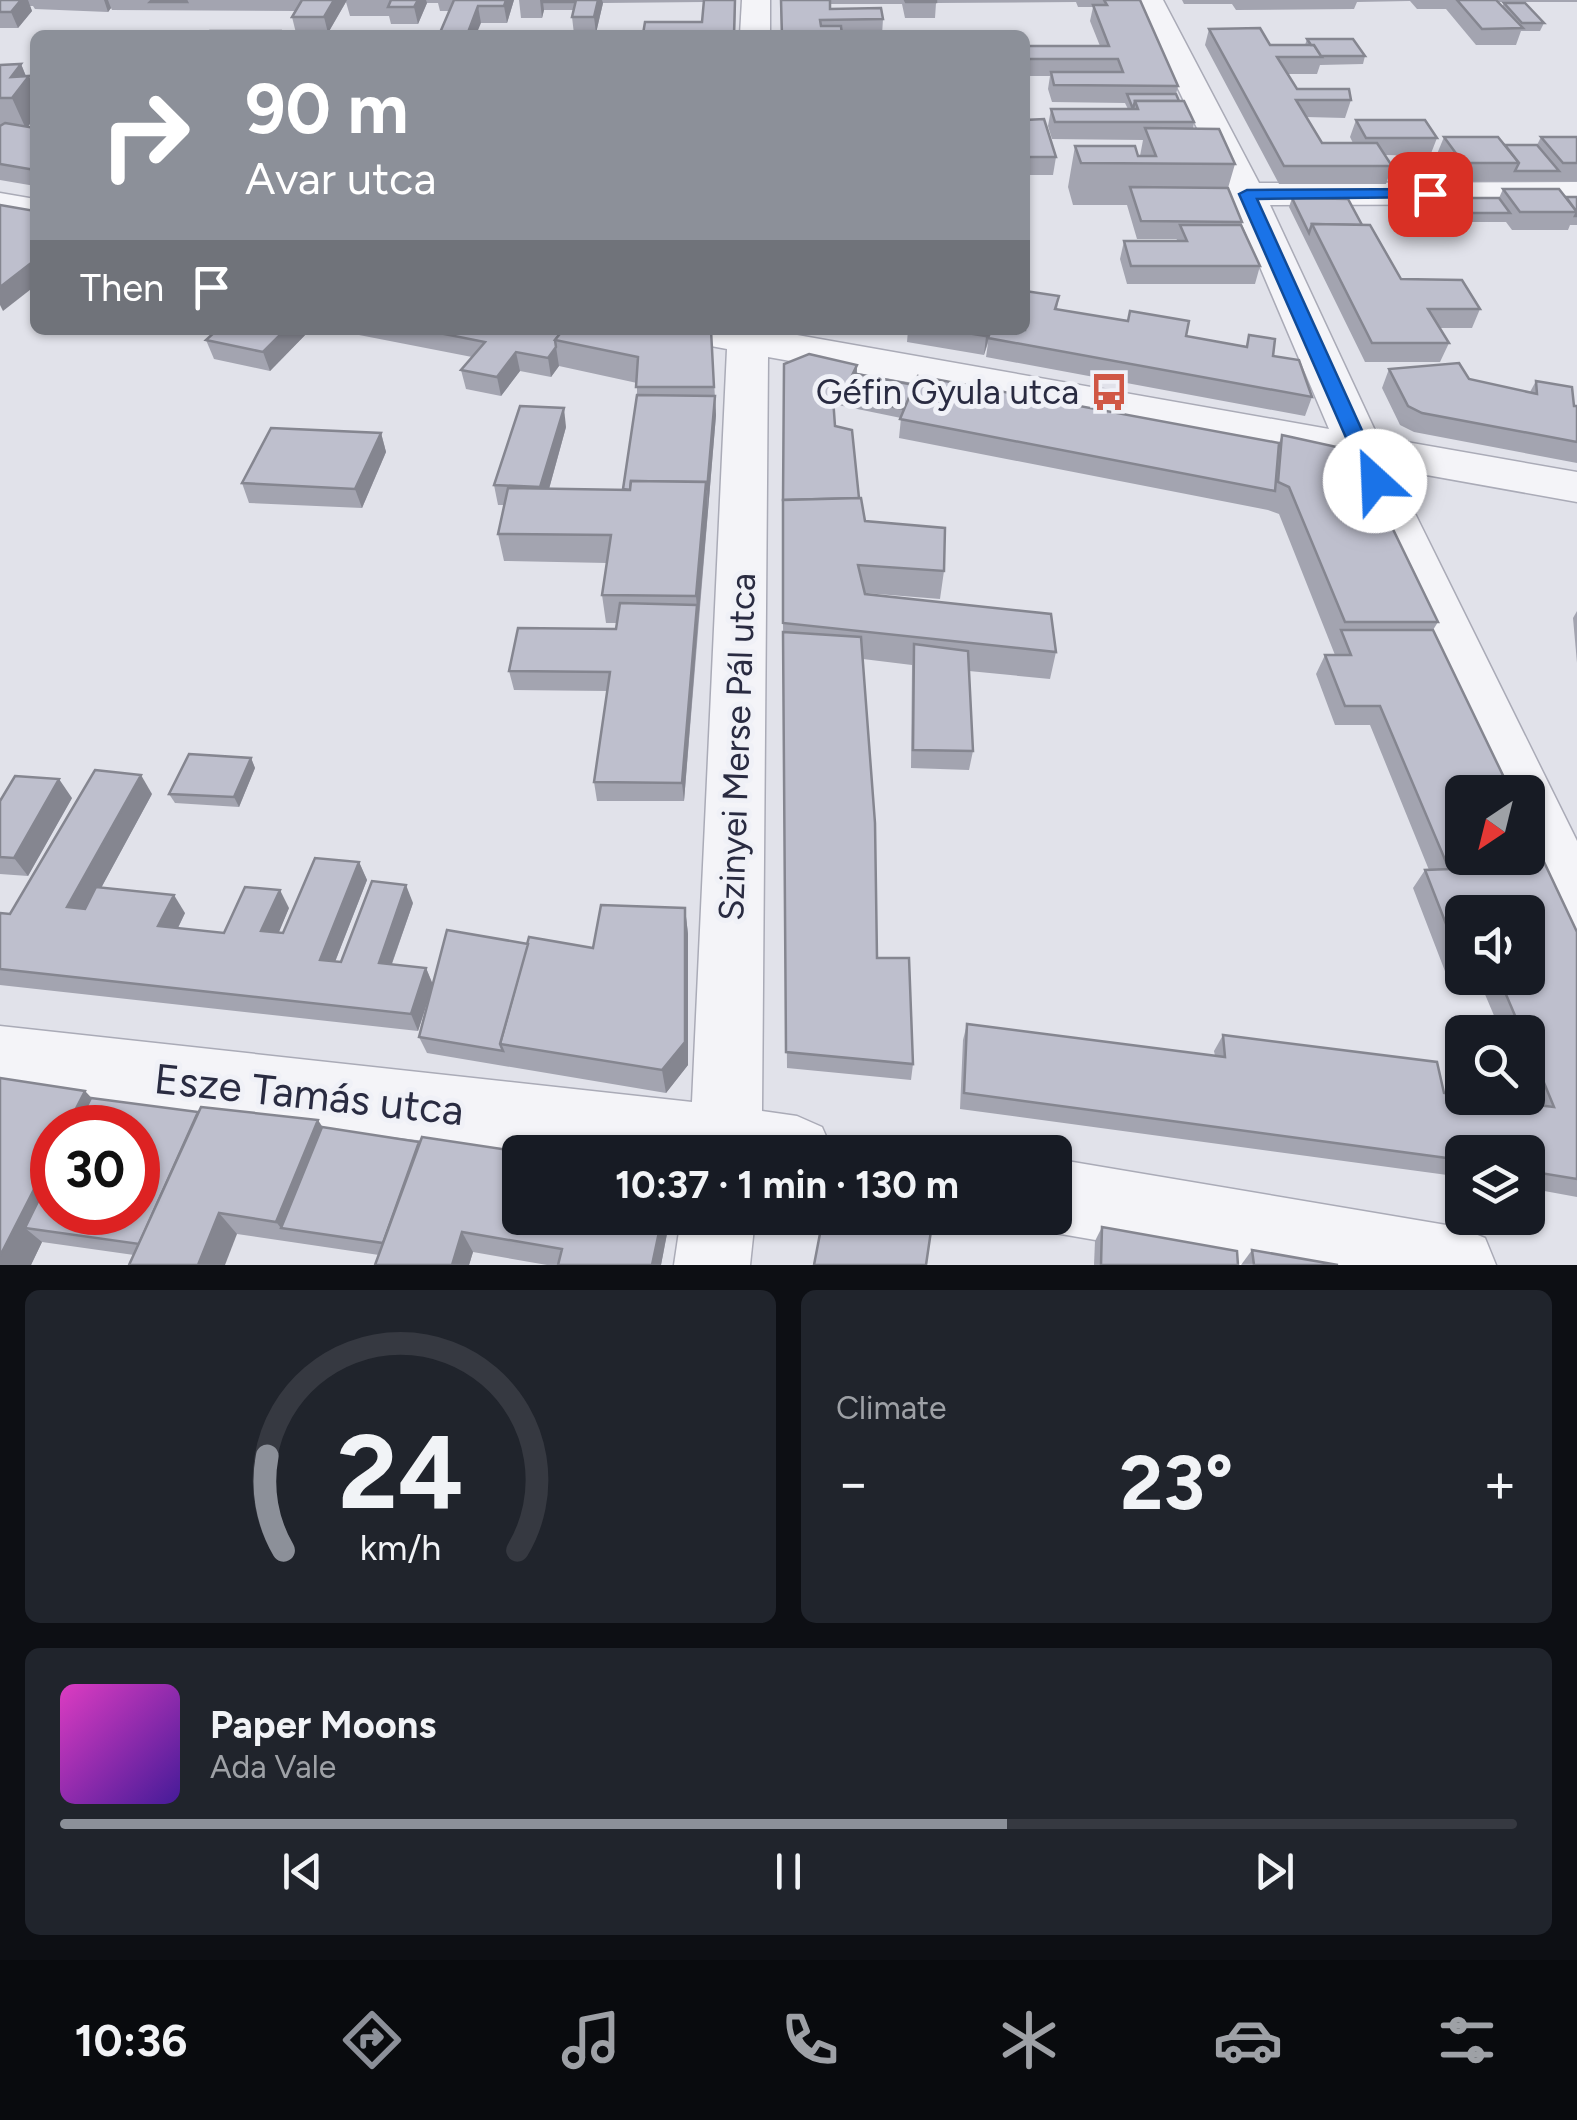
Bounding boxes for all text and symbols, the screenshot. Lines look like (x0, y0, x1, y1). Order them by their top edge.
text: 90 m (245, 66, 409, 151)
icon: right (80, 70, 210, 200)
text: Avar utca (245, 151, 436, 205)
pin (1388, 152, 1473, 237)
icon: arrive (1403, 167, 1458, 222)
icon: arrive (184, 260, 239, 315)
text: Then (80, 265, 164, 311)
place label: Géfin Gyula utca (816, 371, 1079, 413)
bus stop icon: Géfin Gyula utca (1088, 371, 1130, 413)
position arrow (1323, 429, 1427, 533)
street label: Szinyei Merse Pál utca (710, 572, 764, 922)
north arrow (1445, 775, 1545, 875)
map controls (1445, 775, 1545, 1235)
button: sound (1445, 895, 1545, 995)
button: search (1445, 1015, 1545, 1115)
street label: Esze Tamás utca (152, 1053, 466, 1136)
speed limit sign: 30 (30, 1105, 160, 1235)
button: layers (1445, 1135, 1545, 1235)
text: 10:37 · 1 min · 130 m (615, 1162, 959, 1208)
text: Climate (836, 1389, 947, 1427)
text: 24 (337, 1409, 464, 1534)
text: 23° (1120, 1438, 1233, 1528)
text: − (836, 1450, 870, 1516)
text: + (1483, 1450, 1517, 1516)
text: km/h (360, 1526, 441, 1569)
text: Paper Moons (210, 1702, 436, 1748)
text: Ada Vale (210, 1748, 336, 1786)
icon: previous (275, 1844, 330, 1899)
icon: pause (761, 1844, 816, 1899)
icon: next (1247, 1844, 1302, 1899)
icon: directions (337, 2005, 407, 2075)
icon: music (556, 2005, 626, 2075)
icon: phone (775, 2005, 845, 2075)
icon: climate (994, 2005, 1064, 2075)
icon: car (1213, 2005, 1283, 2075)
icon: filters (1432, 2005, 1502, 2075)
text: 10:36 (75, 2013, 187, 2067)

